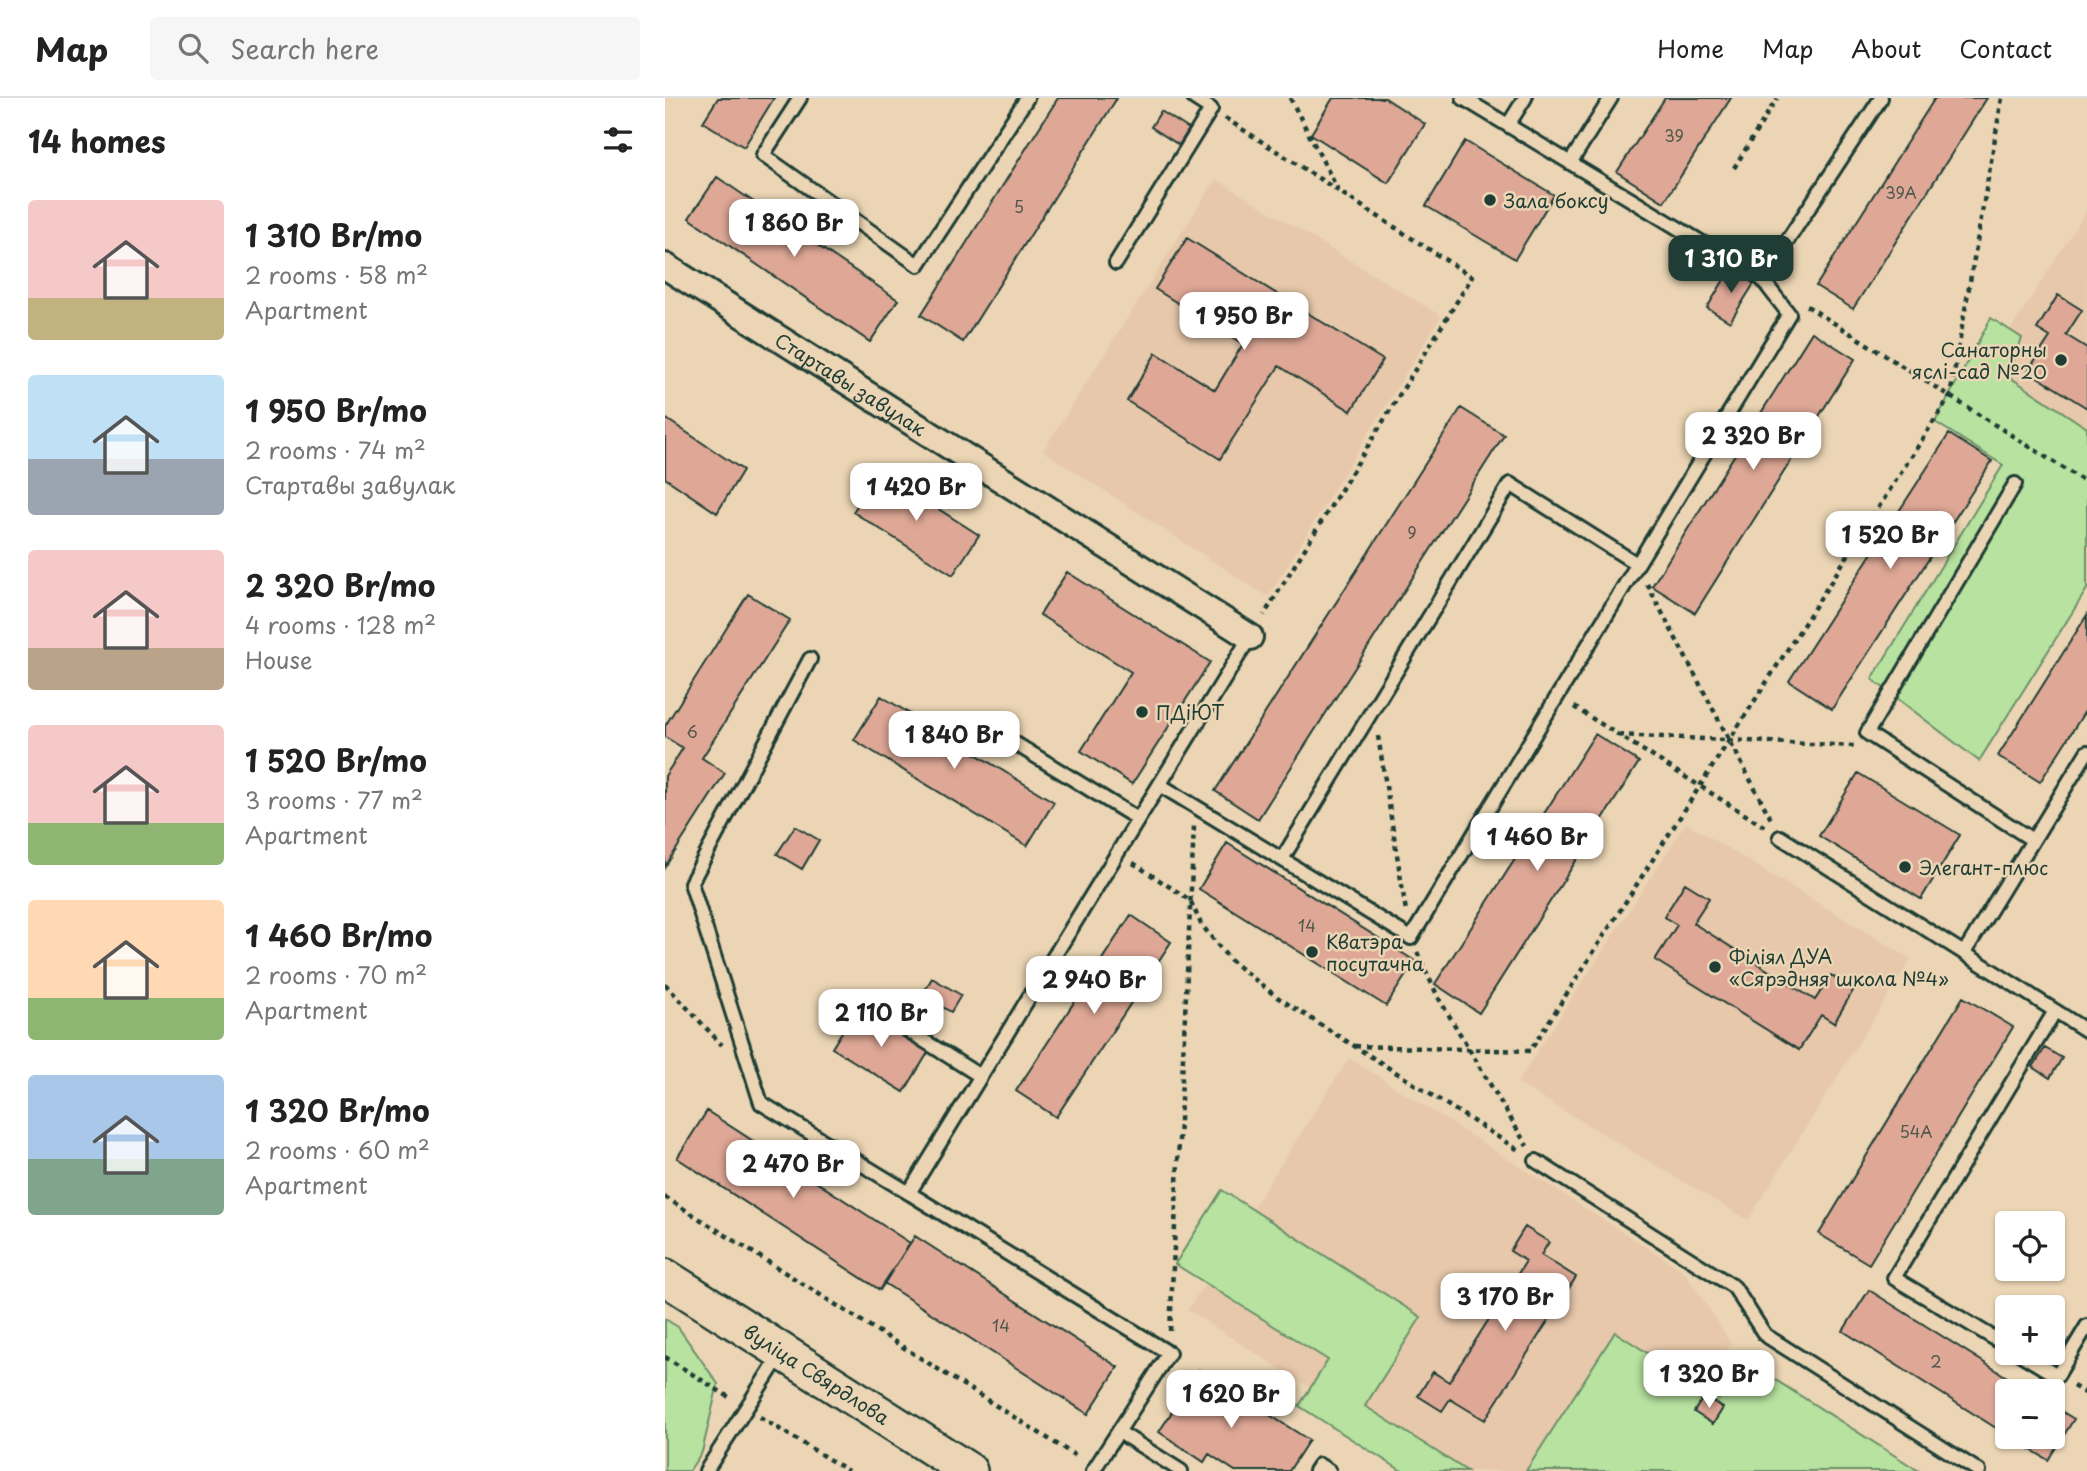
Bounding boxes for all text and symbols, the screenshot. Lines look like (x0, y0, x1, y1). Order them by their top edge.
search box (150, 17, 640, 80)
text: Map (35, 23, 108, 73)
icon: search (174, 29, 212, 67)
text: Search here (230, 29, 379, 68)
text: Home (1657, 30, 1724, 66)
text: Map (1762, 30, 1813, 66)
text: About (1851, 30, 1921, 66)
text: Contact (1959, 30, 2052, 66)
text: 14 homes (28, 118, 166, 163)
icon: filters (599, 121, 637, 159)
house number: 39 (1664, 123, 1684, 147)
house number: 39А (1885, 180, 1917, 204)
place label: Зала боксу (1503, 186, 1609, 214)
marker: Зала боксу (1482, 192, 1498, 208)
house number: 5 (1014, 194, 1024, 218)
pin: 1 860 Br (722, 200, 866, 259)
text: 1 860 Br (745, 204, 843, 239)
text: 1 310 Br/mo (245, 212, 422, 257)
icon: home (84, 228, 168, 312)
pin: 1 310 Br (1659, 236, 1803, 295)
text: 1 310 Br (1684, 240, 1778, 275)
text: 2 rooms · 58 m² (245, 257, 428, 292)
text: Apartment (245, 292, 368, 327)
pin: 1 950 Br (1172, 292, 1316, 352)
text: 1 950 Br (1196, 297, 1292, 332)
street label: Стартавы завулак (770, 325, 932, 443)
place label: Санаторны яслі-сад №20 (1912, 335, 2047, 385)
marker: Санаторны яслі-сад №20 (2053, 352, 2069, 368)
text: 1 950 Br/mo (245, 387, 427, 432)
icon: home (84, 403, 168, 487)
pin: 2 320 Br (1681, 412, 1825, 472)
text: 2 320 Br (1701, 417, 1805, 452)
text: 2 rooms · 74 m² (245, 432, 426, 467)
pin: 1 420 Br (844, 464, 988, 523)
text: Стартавы завулак (245, 467, 455, 502)
text: 1 420 Br (866, 468, 966, 503)
pin: 1 520 Br (1818, 512, 1962, 571)
text: 1 520 Br (1842, 516, 1938, 551)
house number: 9 (1407, 520, 1417, 544)
text: 2 320 Br/mo (245, 562, 435, 607)
icon: home (84, 578, 168, 662)
text: 4 rooms · 128 m² (245, 607, 436, 642)
text: House (245, 642, 312, 677)
place label: ПДіЮТ (1156, 698, 1224, 726)
marker: ПДіЮТ (1134, 704, 1150, 720)
pin: 1 840 Br (882, 712, 1026, 771)
text: 1 840 Br (905, 716, 1003, 751)
house number: 6 (686, 719, 698, 743)
text: 1 520 Br/mo (245, 737, 427, 782)
icon: home (84, 753, 168, 837)
text: 3 rooms · 77 m² (245, 782, 423, 817)
pin: 1 460 Br (1465, 814, 1609, 873)
text: Apartment (245, 817, 368, 852)
text: 1 460 Br (1486, 818, 1588, 853)
place label: Элегант-плюс (1919, 853, 2048, 881)
marker: Элегант-плюс (1897, 859, 1913, 875)
text: 1 460 Br/mo (245, 912, 432, 957)
house number: 14 (1298, 913, 1316, 937)
place label: Кватэра посутачна (1326, 927, 1424, 977)
icon: home (84, 928, 168, 1012)
place label: Філіял ДУА «Сярэдняя школа №4» (1729, 942, 1949, 992)
marker: Кватэра посутачна (1304, 944, 1320, 960)
pin: 2 940 Br (1022, 956, 1166, 1016)
text: 2 rooms · 70 m² (245, 957, 427, 992)
marker: Філіял ДУА «Сярэдняя школа №4» (1707, 959, 1723, 975)
text: 2 940 Br (1042, 961, 1146, 996)
pin: 2 110 Br (809, 990, 953, 1049)
text: Apartment (245, 992, 368, 1027)
text: 2 110 Br (835, 994, 927, 1029)
text: 1 320 Br/mo (245, 1087, 430, 1132)
icon: home (84, 1103, 168, 1187)
house number: 54А (1899, 1119, 1933, 1143)
text: 2 rooms · 60 m² (245, 1132, 430, 1167)
pin: 2 470 Br (721, 1140, 865, 1200)
text: 2 470 Br (742, 1145, 844, 1180)
text: Apartment (245, 1167, 368, 1202)
map controls (1995, 1211, 2065, 1449)
button: locate (1995, 1211, 2065, 1281)
pin: 3 170 Br (1433, 1274, 1577, 1333)
text: 3 170 Br (1457, 1278, 1553, 1313)
button: + (1995, 1295, 2065, 1365)
house number: 14 (992, 1313, 1010, 1337)
street label: вуліца Свярдлова (738, 1317, 895, 1431)
house number: 2 (1930, 1349, 1942, 1373)
pin: 1 320 Br (1637, 1350, 1781, 1410)
text: 1 320 Br (1659, 1355, 1759, 1390)
pin: 1 620 Br (1159, 1370, 1303, 1430)
text: 1 620 Br (1182, 1375, 1280, 1410)
button: − (1995, 1379, 2065, 1449)

